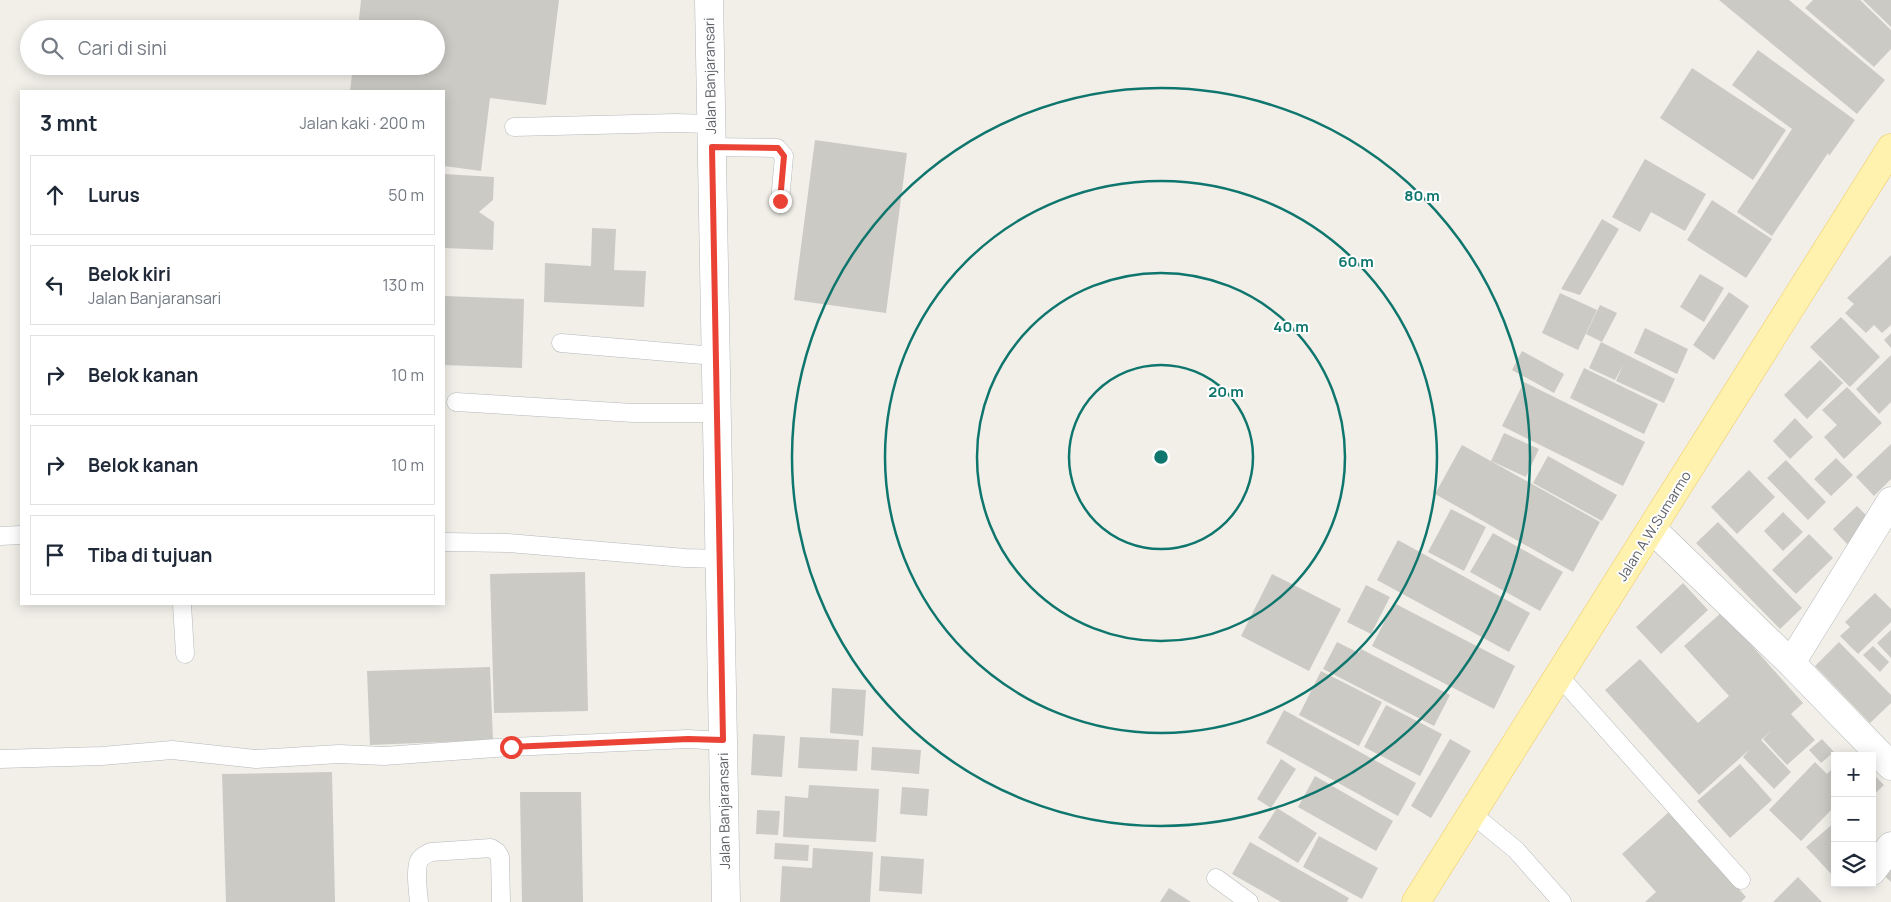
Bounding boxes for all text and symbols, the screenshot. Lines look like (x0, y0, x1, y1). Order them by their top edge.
street label: Jalan Banjaransari (699, 18, 720, 135)
search box (20, 20, 445, 75)
icon: search (38, 34, 66, 62)
text: Cari di sini (78, 35, 167, 61)
text: 3 mnt (40, 109, 98, 137)
text: Jalan kaki · 200 m (299, 112, 425, 134)
icon: ahead (41, 181, 69, 209)
text: Lurus (88, 182, 140, 208)
text: 50 m (388, 184, 424, 206)
text: 80 m (1404, 185, 1440, 206)
route end (769, 190, 792, 213)
text: 60 m (1338, 251, 1374, 272)
text: Belok kiri (88, 261, 171, 287)
icon: left (41, 271, 69, 299)
text: 130 m (382, 274, 424, 296)
text: Jalan Banjaransari (88, 287, 221, 309)
text: 40 m (1273, 316, 1309, 337)
icon: right (41, 361, 69, 389)
text: Belok kanan (88, 362, 198, 388)
text: 10 m (391, 364, 424, 386)
text: 20 m (1208, 381, 1244, 402)
centre of rings (1152, 448, 1170, 466)
icon: right (41, 451, 69, 479)
text: Belok kanan (88, 452, 198, 478)
text: 10 m (391, 454, 424, 476)
street label: Jalan A.W.Sumarmo (1612, 467, 1695, 584)
icon: arrive (41, 541, 69, 569)
text: Tiba di tujuan (88, 542, 212, 568)
route start (500, 736, 523, 759)
map controls (1831, 752, 1876, 887)
button: + (1831, 752, 1876, 797)
street label: Jalan Banjaransari (713, 753, 734, 870)
button: − (1831, 797, 1876, 842)
button: layers (1831, 842, 1876, 887)

